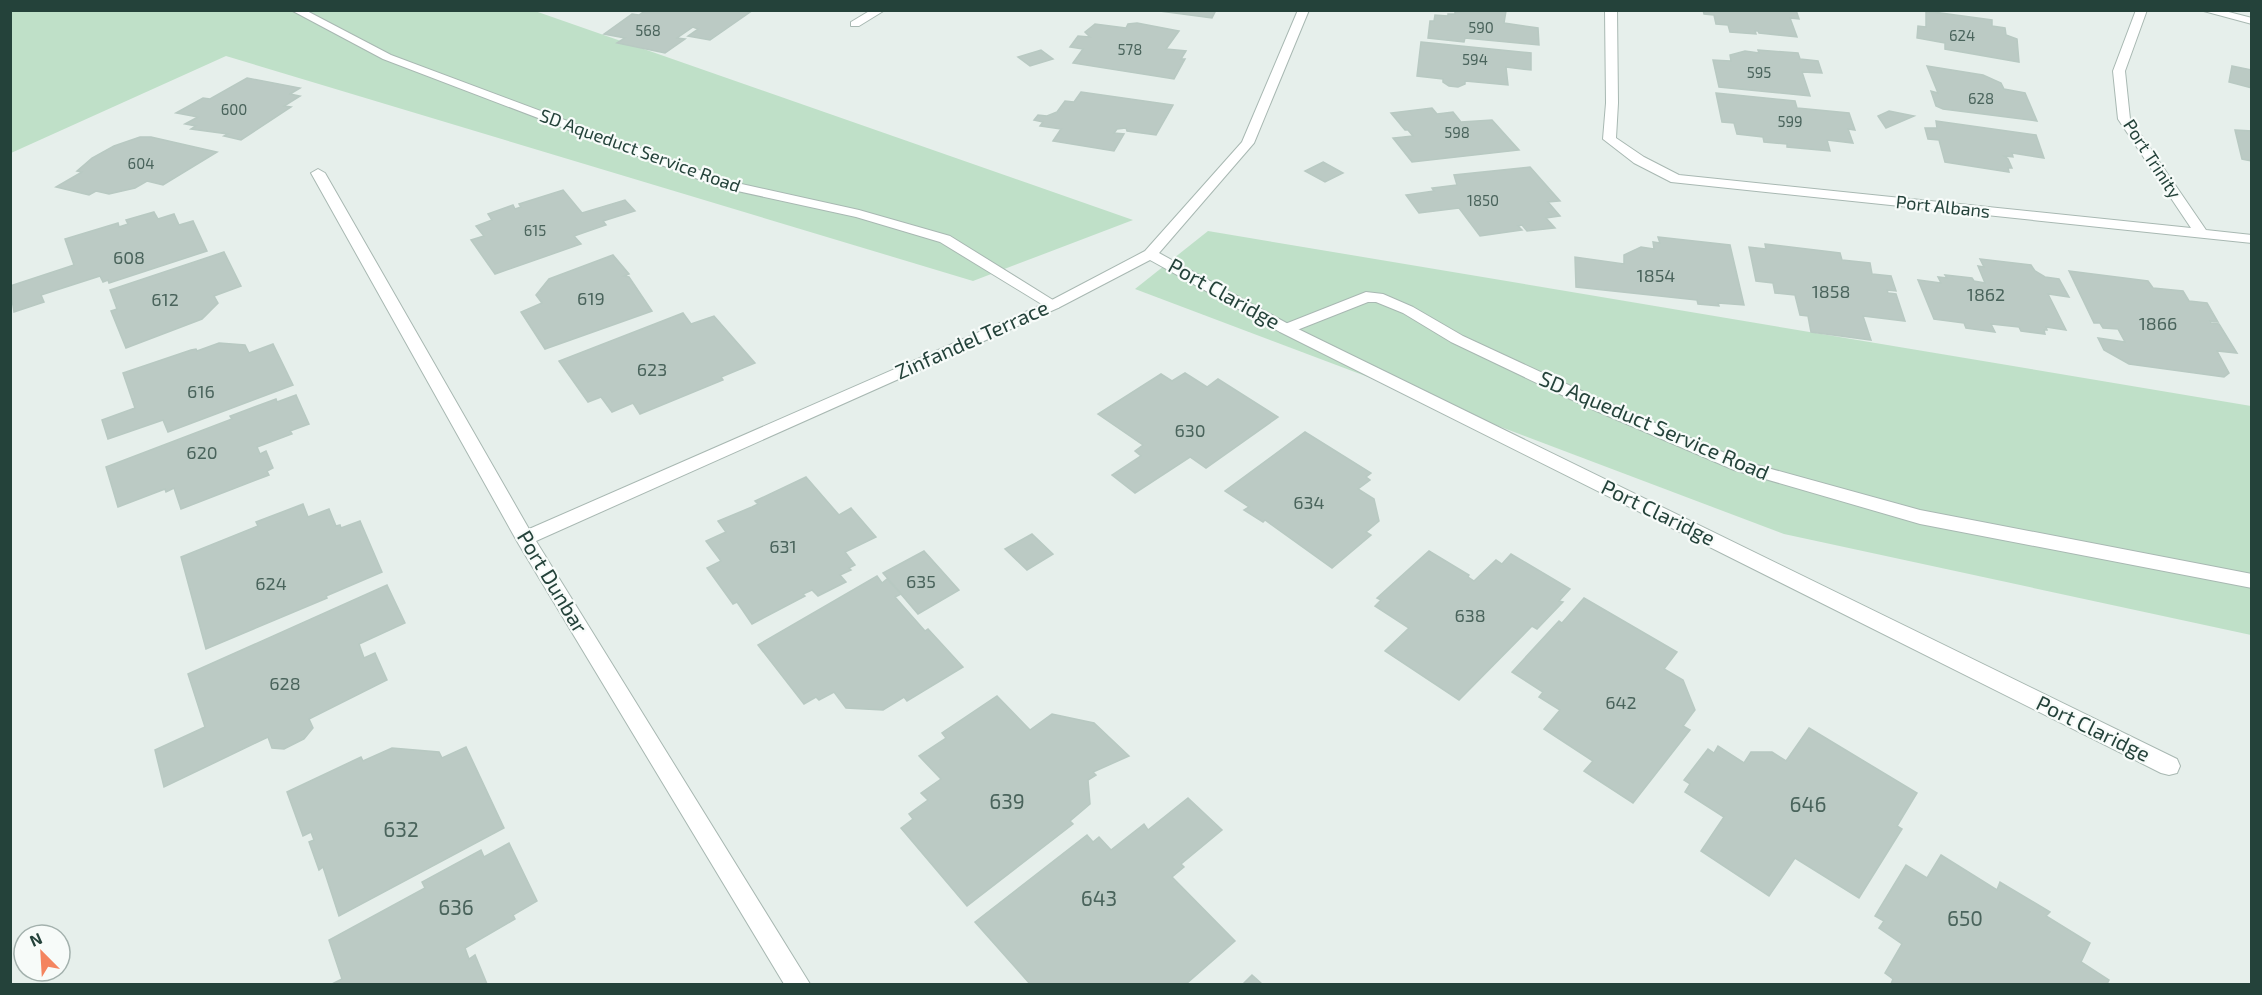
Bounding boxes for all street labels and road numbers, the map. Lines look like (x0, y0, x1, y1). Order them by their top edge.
street label: SD Aqueduct Service Road (537, 103, 744, 197)
street label: Port Trinity (2119, 115, 2187, 203)
street label: Port Albans (1895, 190, 1991, 222)
street label: Port Claridge (1165, 252, 1285, 334)
street label: Zinfandel Terrace (891, 294, 1052, 384)
street label: SD Aqueduct Service Road (1536, 365, 1773, 484)
street label: Port Claridge (1598, 473, 1720, 550)
street label: Port Dunbar (513, 525, 594, 638)
street label: Port Claridge (2033, 689, 2155, 766)

